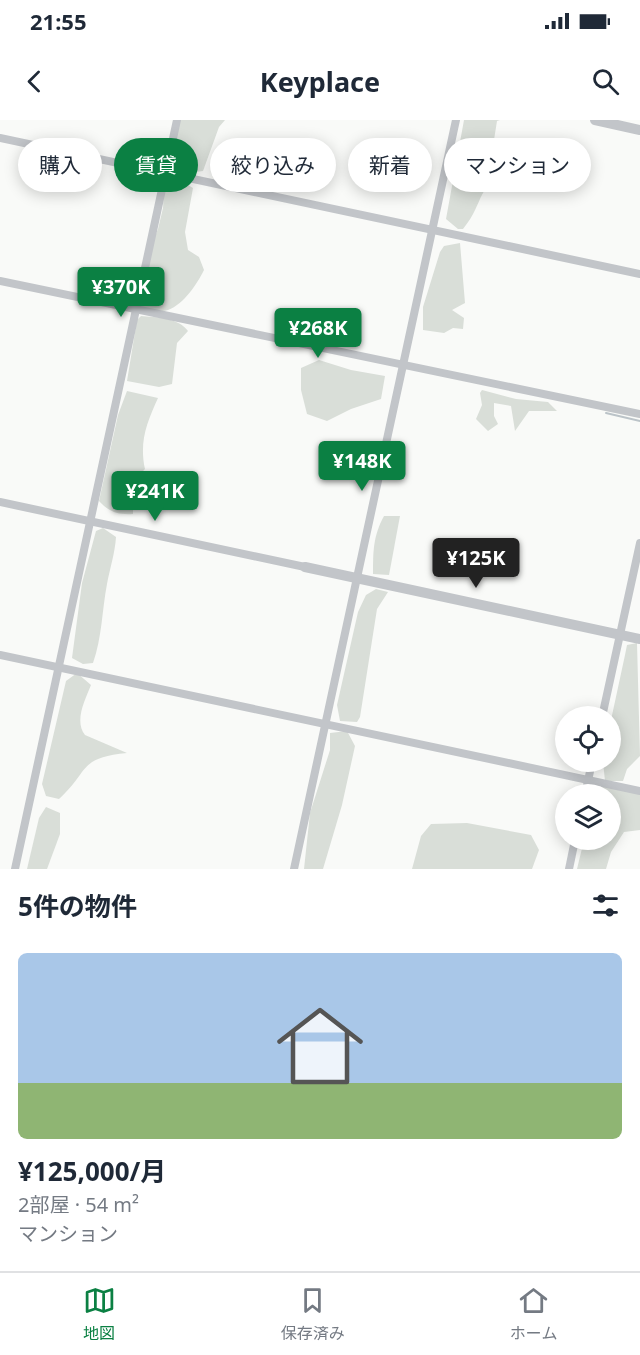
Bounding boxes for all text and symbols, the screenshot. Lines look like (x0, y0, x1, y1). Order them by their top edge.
text: 21:55 (30, 6, 87, 36)
text: Keyplace (260, 63, 380, 100)
icon: back (18, 65, 51, 98)
icon: search (589, 65, 622, 98)
chip: 購入 (18, 138, 102, 192)
chip: 賃貸 (114, 138, 198, 192)
chip: 絞り込み (210, 138, 336, 192)
chip: 新着 (348, 138, 432, 192)
chip: マンション (444, 138, 591, 192)
pin: ¥370K (79, 267, 163, 318)
text: ¥370K (91, 273, 151, 300)
pin: ¥268K (276, 308, 360, 359)
text: ¥268K (288, 314, 348, 341)
pin: ¥148K (320, 441, 404, 492)
text: ¥148K (332, 447, 392, 474)
pin: ¥241K (113, 471, 197, 522)
text: ¥241K (125, 477, 185, 504)
pin: ¥125K (434, 538, 518, 589)
text: ¥125K (446, 544, 506, 571)
map controls (555, 706, 621, 850)
button: locate (555, 706, 621, 772)
button: layers (555, 784, 621, 850)
text: 5件の物件 (18, 888, 137, 924)
icon: filters (589, 889, 622, 922)
icon: home (266, 992, 374, 1100)
text: ¥125,000/月 (18, 1153, 166, 1189)
text: 2部屋 · 54 m² (18, 1191, 139, 1218)
text: マンション (18, 1220, 118, 1247)
tab: 地図 (83, 1284, 116, 1344)
tab: 保存済み (281, 1284, 345, 1344)
tab: ホーム (510, 1284, 557, 1344)

